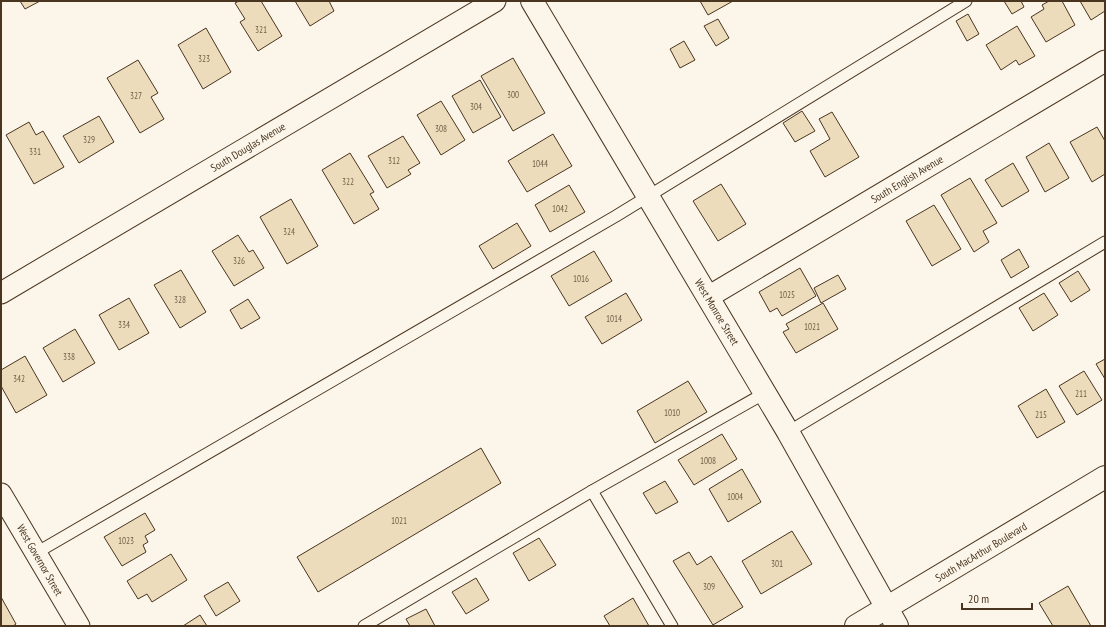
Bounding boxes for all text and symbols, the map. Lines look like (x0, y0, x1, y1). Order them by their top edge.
house number: 321 (255, 24, 267, 35)
house number: 323 (198, 53, 210, 64)
house number: 300 (507, 89, 519, 100)
house number: 327 (130, 90, 142, 101)
house number: 304 (470, 101, 482, 112)
street label: South Douglas Avenue (208, 119, 288, 175)
house number: 308 (435, 123, 447, 134)
house number: 329 (83, 134, 95, 145)
house number: 331 (29, 146, 41, 157)
street label: South English Avenue (868, 152, 946, 206)
house number: 312 (388, 155, 400, 166)
house number: 1044 (532, 158, 548, 169)
house number: 322 (342, 176, 354, 187)
house number: 1042 (552, 203, 568, 214)
house number: 324 (283, 226, 295, 237)
house number: 326 (233, 255, 245, 266)
house number: 1016 (573, 273, 589, 284)
street label: West Monroe Street (692, 276, 742, 348)
house number: 1025 (779, 289, 795, 300)
house number: 328 (174, 294, 186, 305)
house number: 1014 (606, 313, 622, 324)
house number: 334 (118, 319, 130, 330)
house number: 1021 (804, 321, 820, 332)
house number: 338 (63, 351, 75, 362)
house number: 342 (13, 373, 25, 384)
house number: 211 (1075, 388, 1087, 399)
house number: 1010 (664, 407, 680, 418)
house number: 215 (1035, 409, 1047, 420)
house number: 1008 (700, 455, 716, 466)
house number: 1004 (727, 491, 743, 502)
house number: 1021 (391, 515, 407, 526)
street label: South MacArthur Boulevard (933, 519, 1030, 585)
street label: West Governor Street (14, 522, 66, 598)
house number: 1023 (118, 535, 134, 546)
house number: 301 (771, 558, 783, 569)
house number: 309 (703, 581, 715, 592)
scale bar (962, 585, 1032, 611)
text: 20 m (968, 591, 989, 606)

